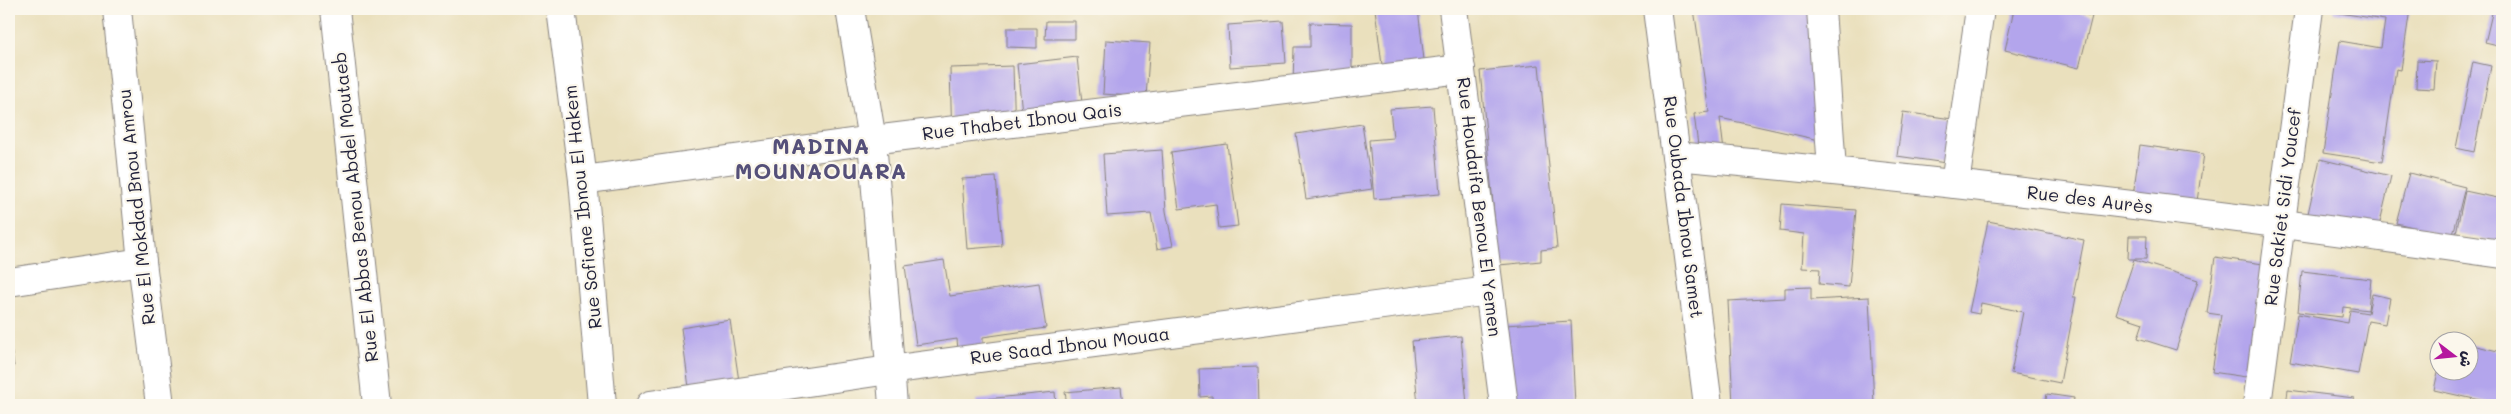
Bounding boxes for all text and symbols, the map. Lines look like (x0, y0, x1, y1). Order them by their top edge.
street label: Rue El Abbas Benou Abdel Moutaeb (327, 51, 383, 363)
street label: Rue Houdaifa Benou El Yemen (1452, 76, 1508, 338)
street label: Rue Sofiane Ibnou El Hakem (557, 84, 607, 330)
street label: Rue El Mokdad Bnou Amrou (112, 88, 160, 326)
street label: Rue Oubada Ibnou Samet (1658, 94, 1710, 319)
street label: Rue Thabet Ibnou Qais (921, 97, 1123, 145)
street label: Rue Sakiet Sidi Youcef (2258, 106, 2306, 307)
district label: MADINA MOUNAOUARA (735, 131, 907, 185)
street label: Rue des Aurès (2026, 179, 2155, 219)
street label: Rue Saad Ibnou Mouaa (969, 321, 1171, 369)
north arrow (2428, 332, 2478, 382)
text: ش (2456, 350, 2478, 370)

